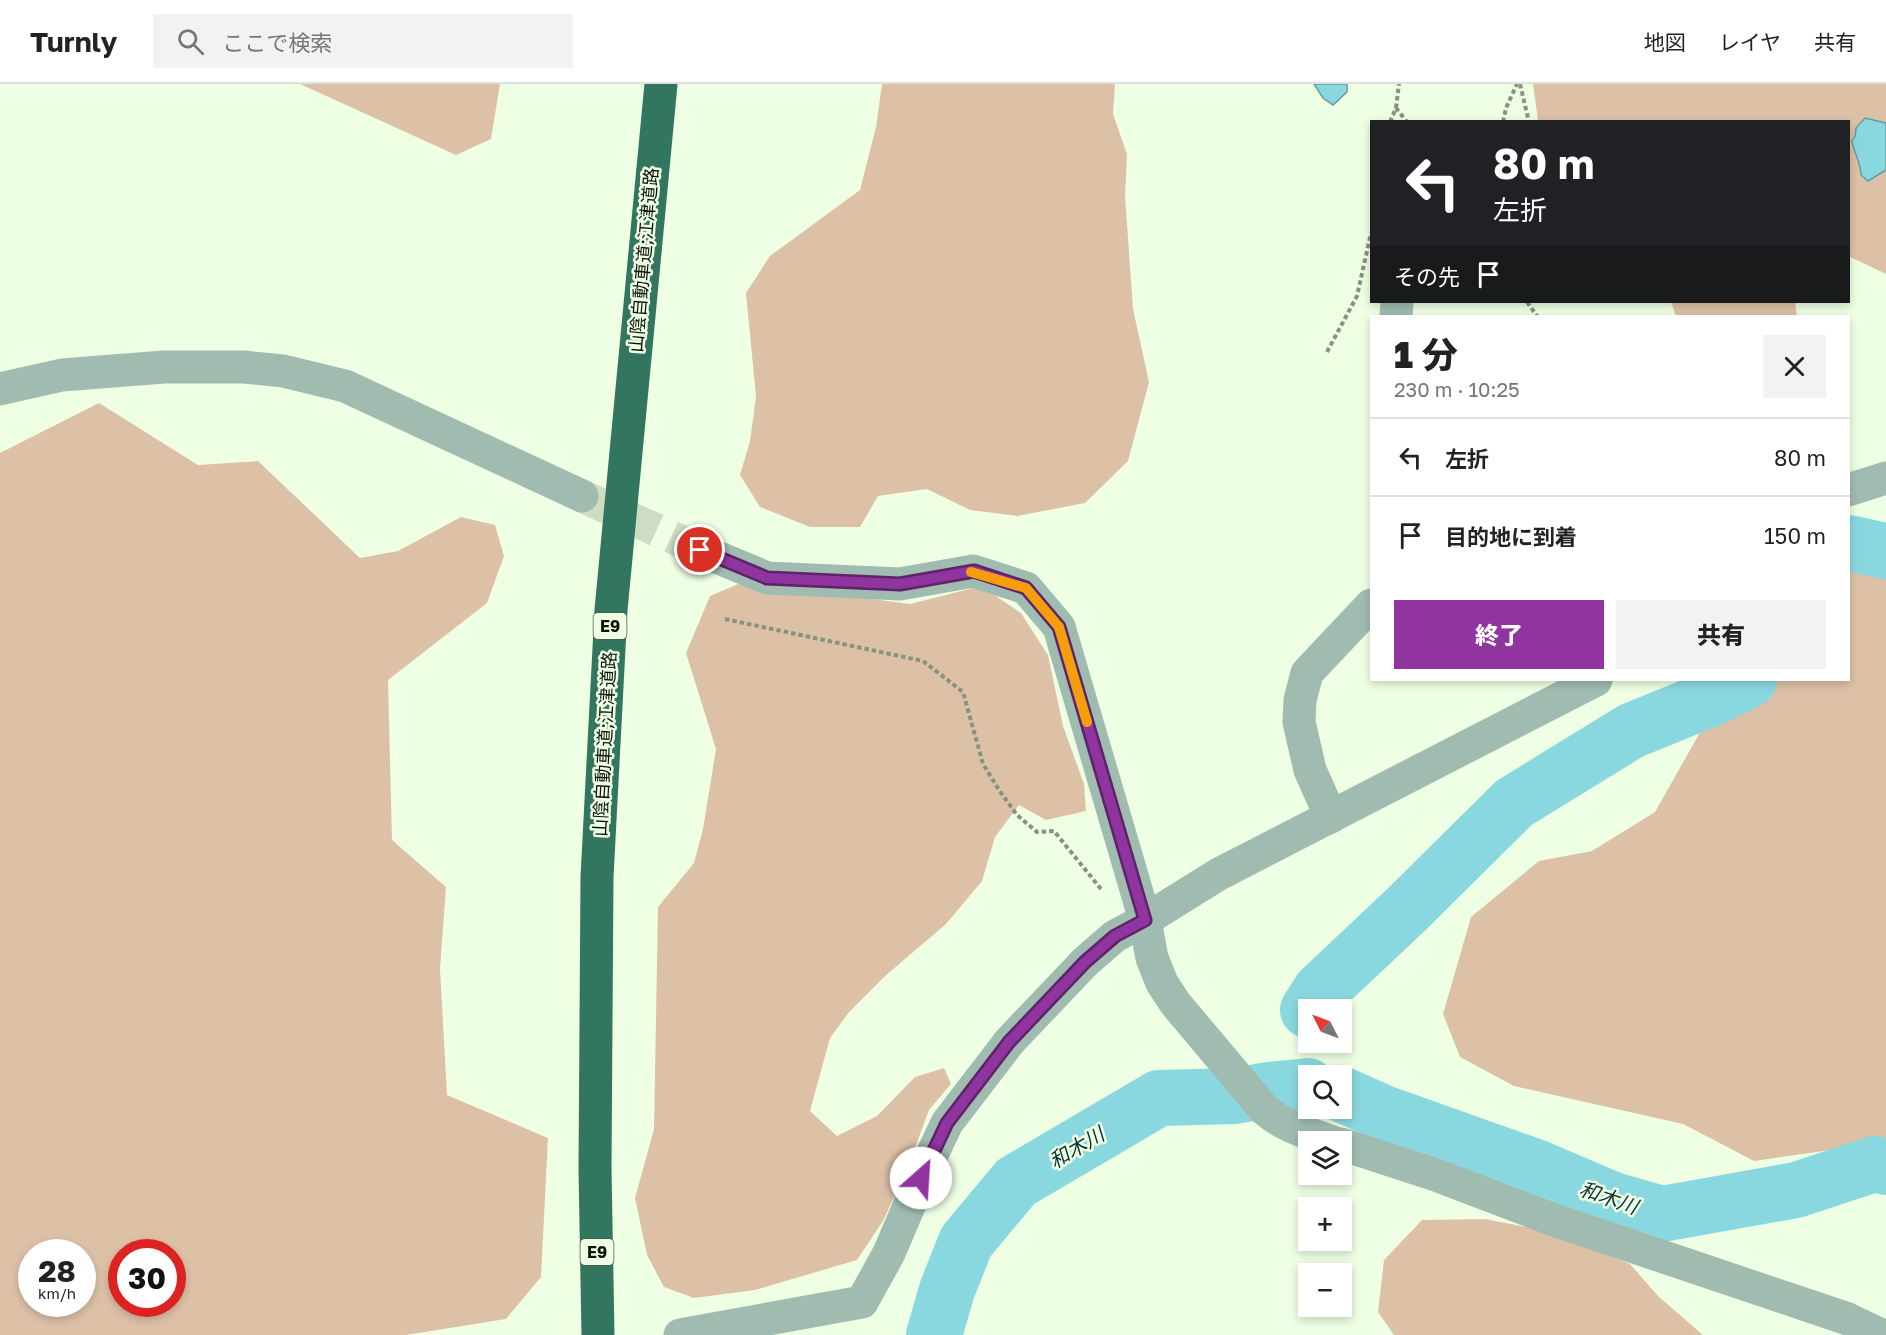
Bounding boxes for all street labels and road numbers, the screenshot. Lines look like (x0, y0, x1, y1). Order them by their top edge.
street label: 山陰自動車道;江津道路 (624, 167, 662, 353)
road number: E9 (594, 613, 626, 639)
street label: 山陰自動車道;江津道路 (588, 651, 620, 837)
road number: E9 (580, 1239, 614, 1265)

